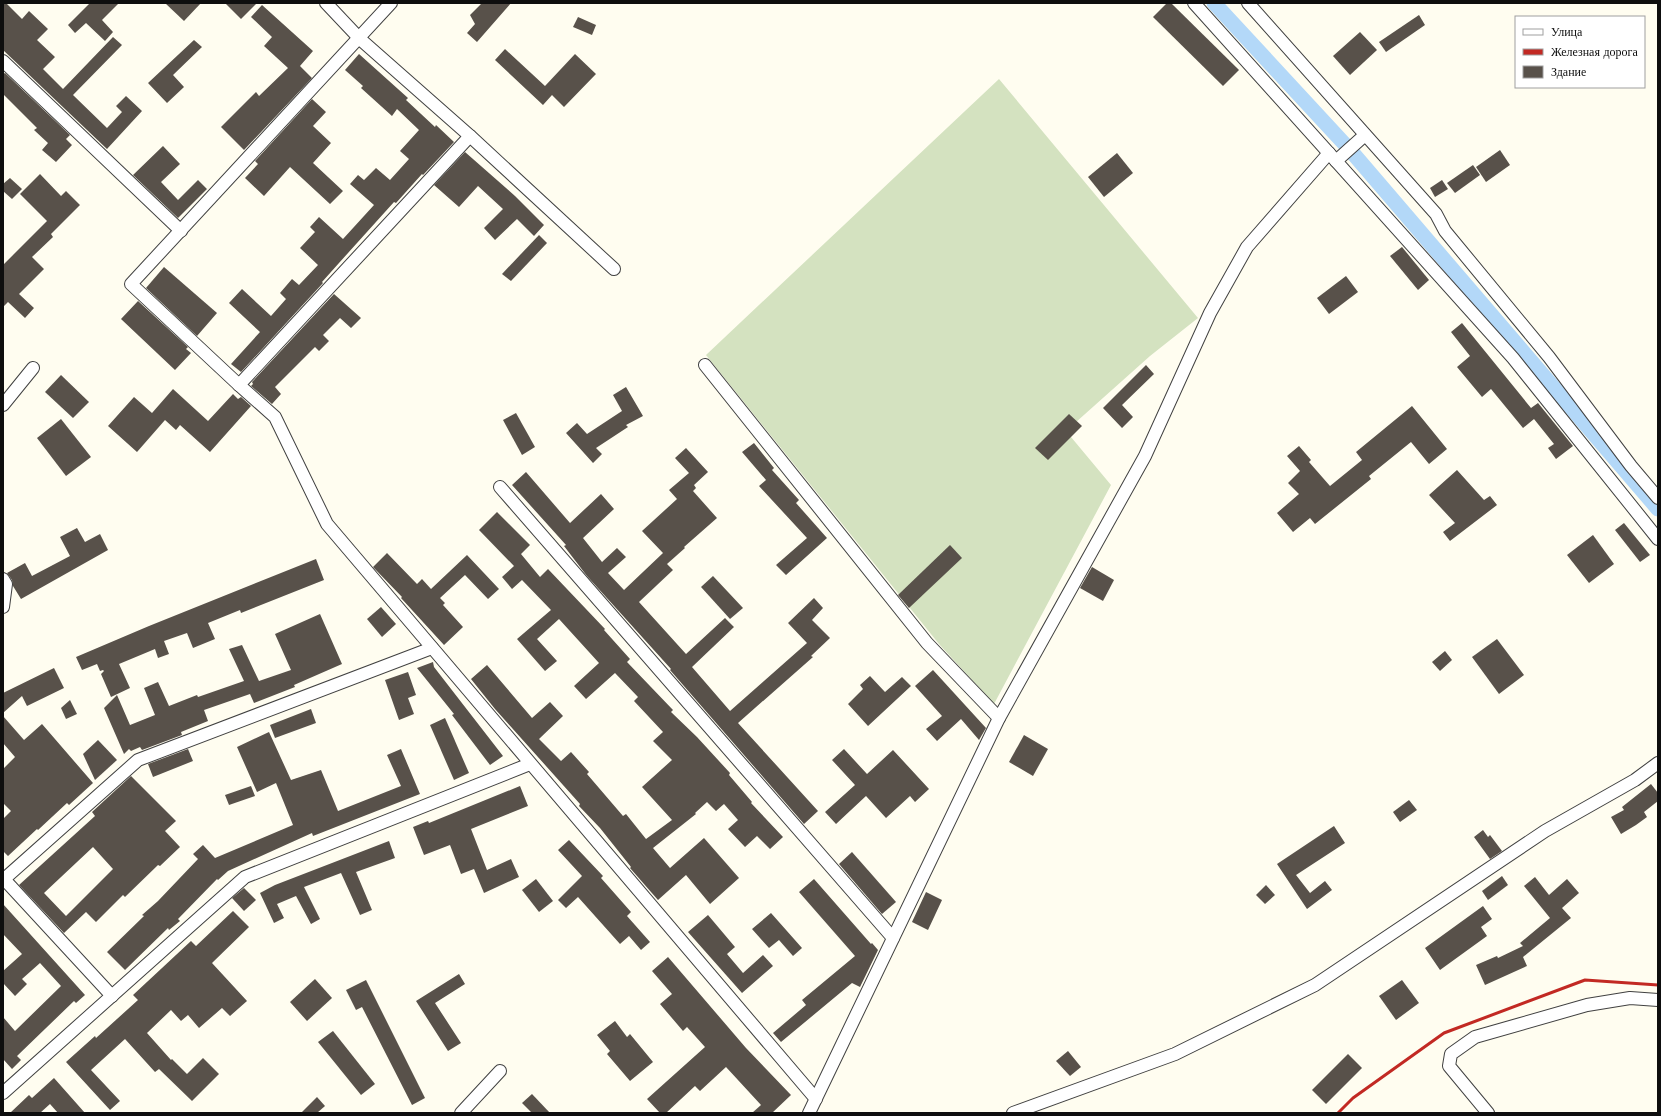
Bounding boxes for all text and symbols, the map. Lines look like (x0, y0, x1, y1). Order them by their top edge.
legend (1515, 16, 1645, 88)
text: Улица (1551, 24, 1583, 39)
text: Железная дорога (1551, 44, 1638, 59)
text: Здание (1551, 64, 1586, 79)

